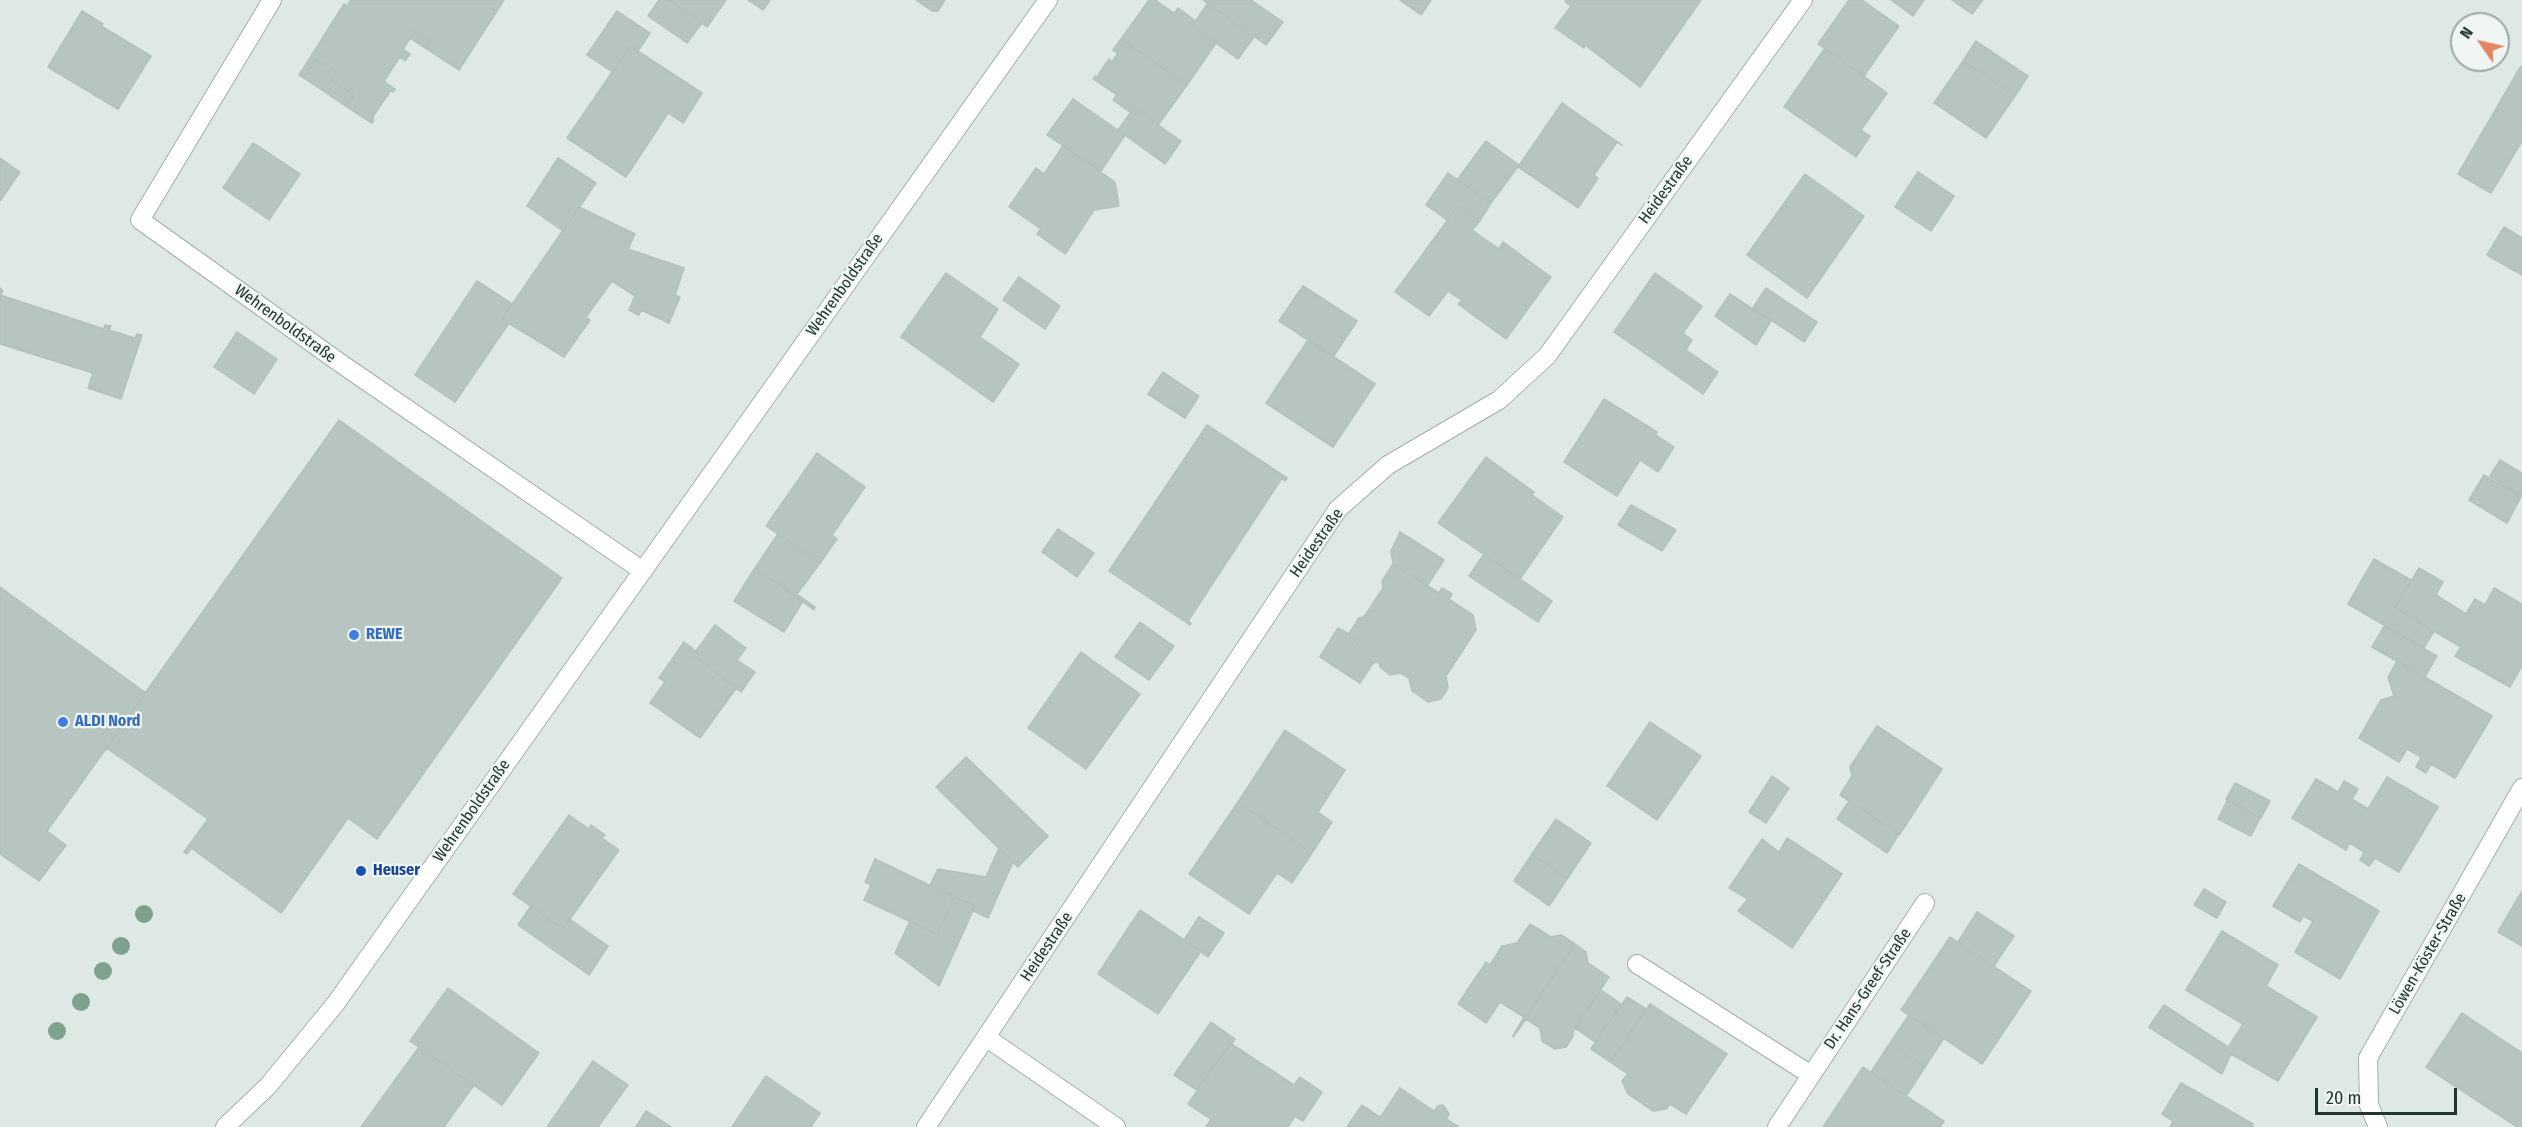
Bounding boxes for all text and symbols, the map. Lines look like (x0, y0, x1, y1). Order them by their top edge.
north arrow (2450, 12, 2510, 72)
text: N (2456, 23, 2477, 42)
street label: Heidestraße (1635, 152, 1697, 228)
street label: Wehrenboldstraße (803, 230, 887, 340)
street label: Wehrenboldstraße (231, 281, 339, 367)
street label: Heidestraße (1286, 505, 1348, 581)
place label: REWE (366, 625, 403, 645)
marker: REWE (347, 628, 361, 642)
place label: ALDI Nord (75, 712, 141, 732)
marker: ALDI Nord (56, 715, 70, 729)
street label: Wehrenboldstraße (430, 756, 514, 866)
place label: Heuser (373, 861, 420, 881)
marker: Heuser (354, 864, 368, 878)
street label: Löwen-Köster-Straße (2385, 890, 2471, 1018)
street label: Heidestraße (1017, 909, 1077, 985)
street label: Dr. Hans-Greef-Straße (1820, 925, 1916, 1053)
scale bar (2318, 1076, 2460, 1114)
text: 20 m (2326, 1087, 2361, 1109)

